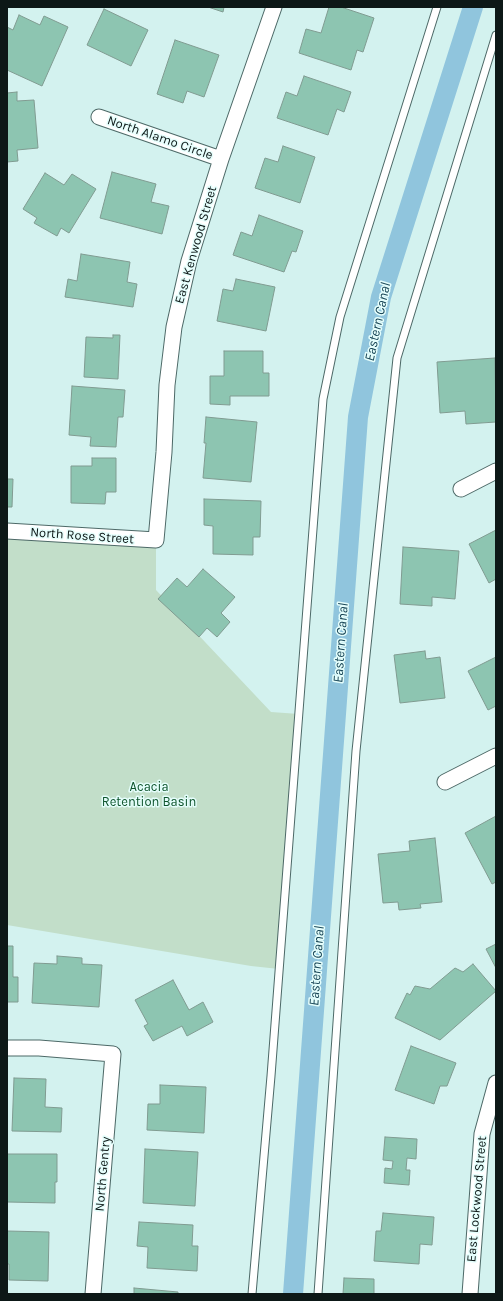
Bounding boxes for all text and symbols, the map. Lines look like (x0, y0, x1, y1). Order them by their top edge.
street label: North Alamo Circle (105, 113, 215, 163)
street label: East Kenwood Street (172, 184, 220, 306)
water label: Eastern Canal (361, 281, 395, 363)
street label: North Rose Street (30, 525, 134, 547)
water label: Eastern Canal (330, 602, 352, 684)
park label: Acacia Retention Basin (102, 779, 196, 810)
water label: Eastern Canal (306, 925, 328, 1007)
street label: East Lockwood Street (464, 1135, 490, 1263)
street label: North Gentry (92, 1136, 114, 1212)

